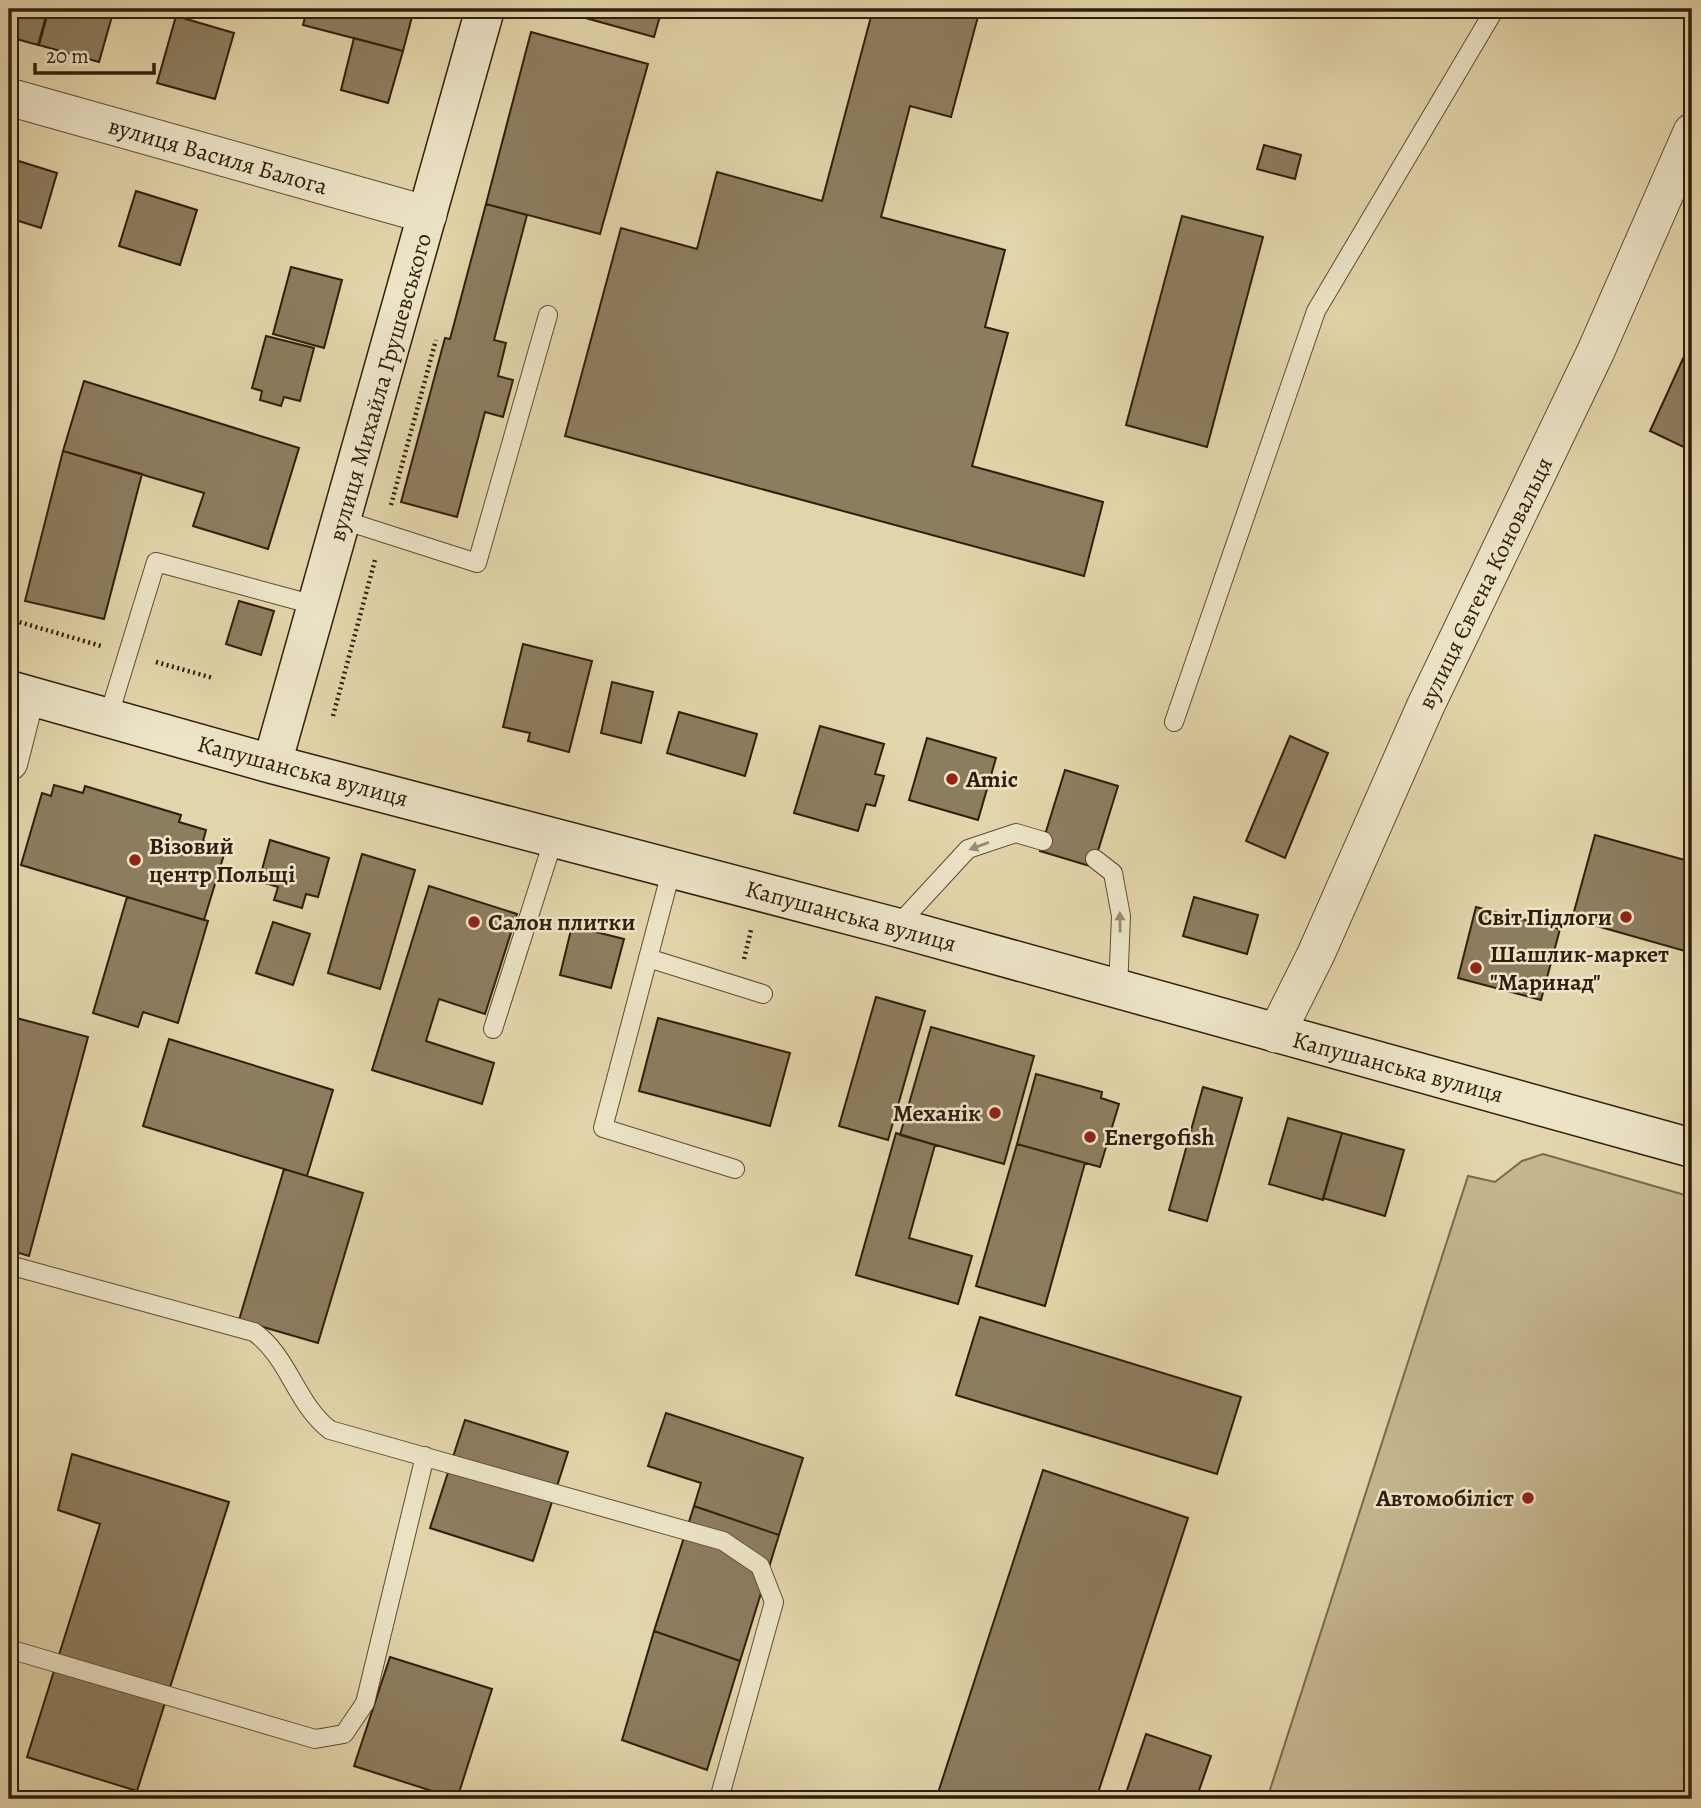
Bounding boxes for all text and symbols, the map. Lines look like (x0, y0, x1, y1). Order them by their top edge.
scale bar (35, 32, 154, 76)
text: 20 m (46, 42, 89, 70)
street label: вулиця Василя Балога (105, 109, 331, 203)
street label: вулиця Михайла Грушевського (321, 229, 439, 545)
street label: вулиця Євгена Коновальця (1410, 451, 1560, 715)
street label: Капушанська вулиця (194, 727, 412, 815)
place label: Amic (965, 763, 1018, 795)
marker: Amic (944, 771, 960, 787)
place label: Візовий центр Польщі (149, 830, 295, 890)
one-way arrow (968, 841, 989, 852)
marker: Візовий центр Польщі (127, 852, 143, 868)
street label: Капушанська вулиця (742, 872, 960, 960)
place label: Світ Підлоги (1478, 901, 1612, 933)
place label: Салон плитки (488, 906, 635, 938)
marker: Світ Підлоги (1618, 909, 1634, 925)
one-way arrow (1114, 910, 1126, 932)
marker: Салон плитки (466, 914, 482, 930)
place label: Шашлик-маркет "Маринад" (1490, 938, 1669, 998)
marker: Шашлик-маркет "Маринад" (1468, 960, 1484, 976)
street label: Капушанська вулиця (1289, 1023, 1507, 1111)
place label: Механік (893, 1097, 981, 1129)
marker: Механік (987, 1105, 1003, 1121)
place label: Energofish (1104, 1121, 1214, 1153)
marker: Energofish (1082, 1129, 1098, 1145)
place label: Автомобіліст (1375, 1482, 1514, 1514)
marker: Автомобіліст (1520, 1490, 1536, 1506)

